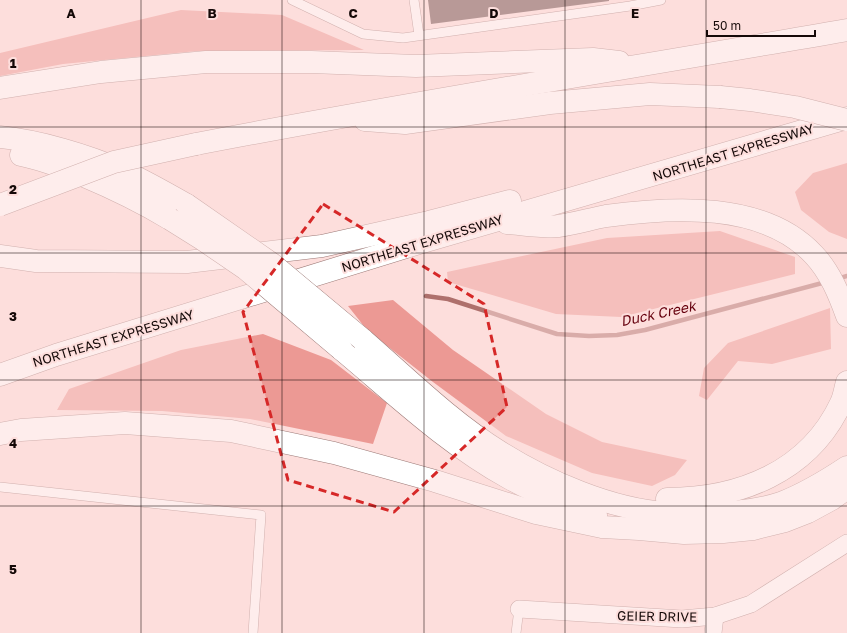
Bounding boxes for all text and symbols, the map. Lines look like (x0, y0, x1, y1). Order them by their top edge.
text: A (66, 5, 76, 21)
text: B (207, 5, 217, 21)
text: C (348, 5, 358, 21)
text: D (489, 5, 499, 21)
text: E (631, 5, 639, 21)
scale bar (707, 12, 815, 38)
text: 50 m (713, 18, 741, 33)
text: 1 (10, 55, 17, 71)
street label: NORTHEAST EXPRESSWAY (650, 120, 816, 184)
text: 2 (9, 181, 17, 197)
street label: NORTHEAST EXPRESSWAY (339, 211, 505, 275)
water label: Duck Creek (619, 296, 699, 329)
street label: NORTHEAST EXPRESSWAY (30, 306, 196, 370)
text: 3 (9, 308, 17, 324)
text: 4 (9, 435, 17, 451)
text: 5 (9, 561, 17, 577)
street label: GEIER DRIVE (617, 607, 697, 625)

